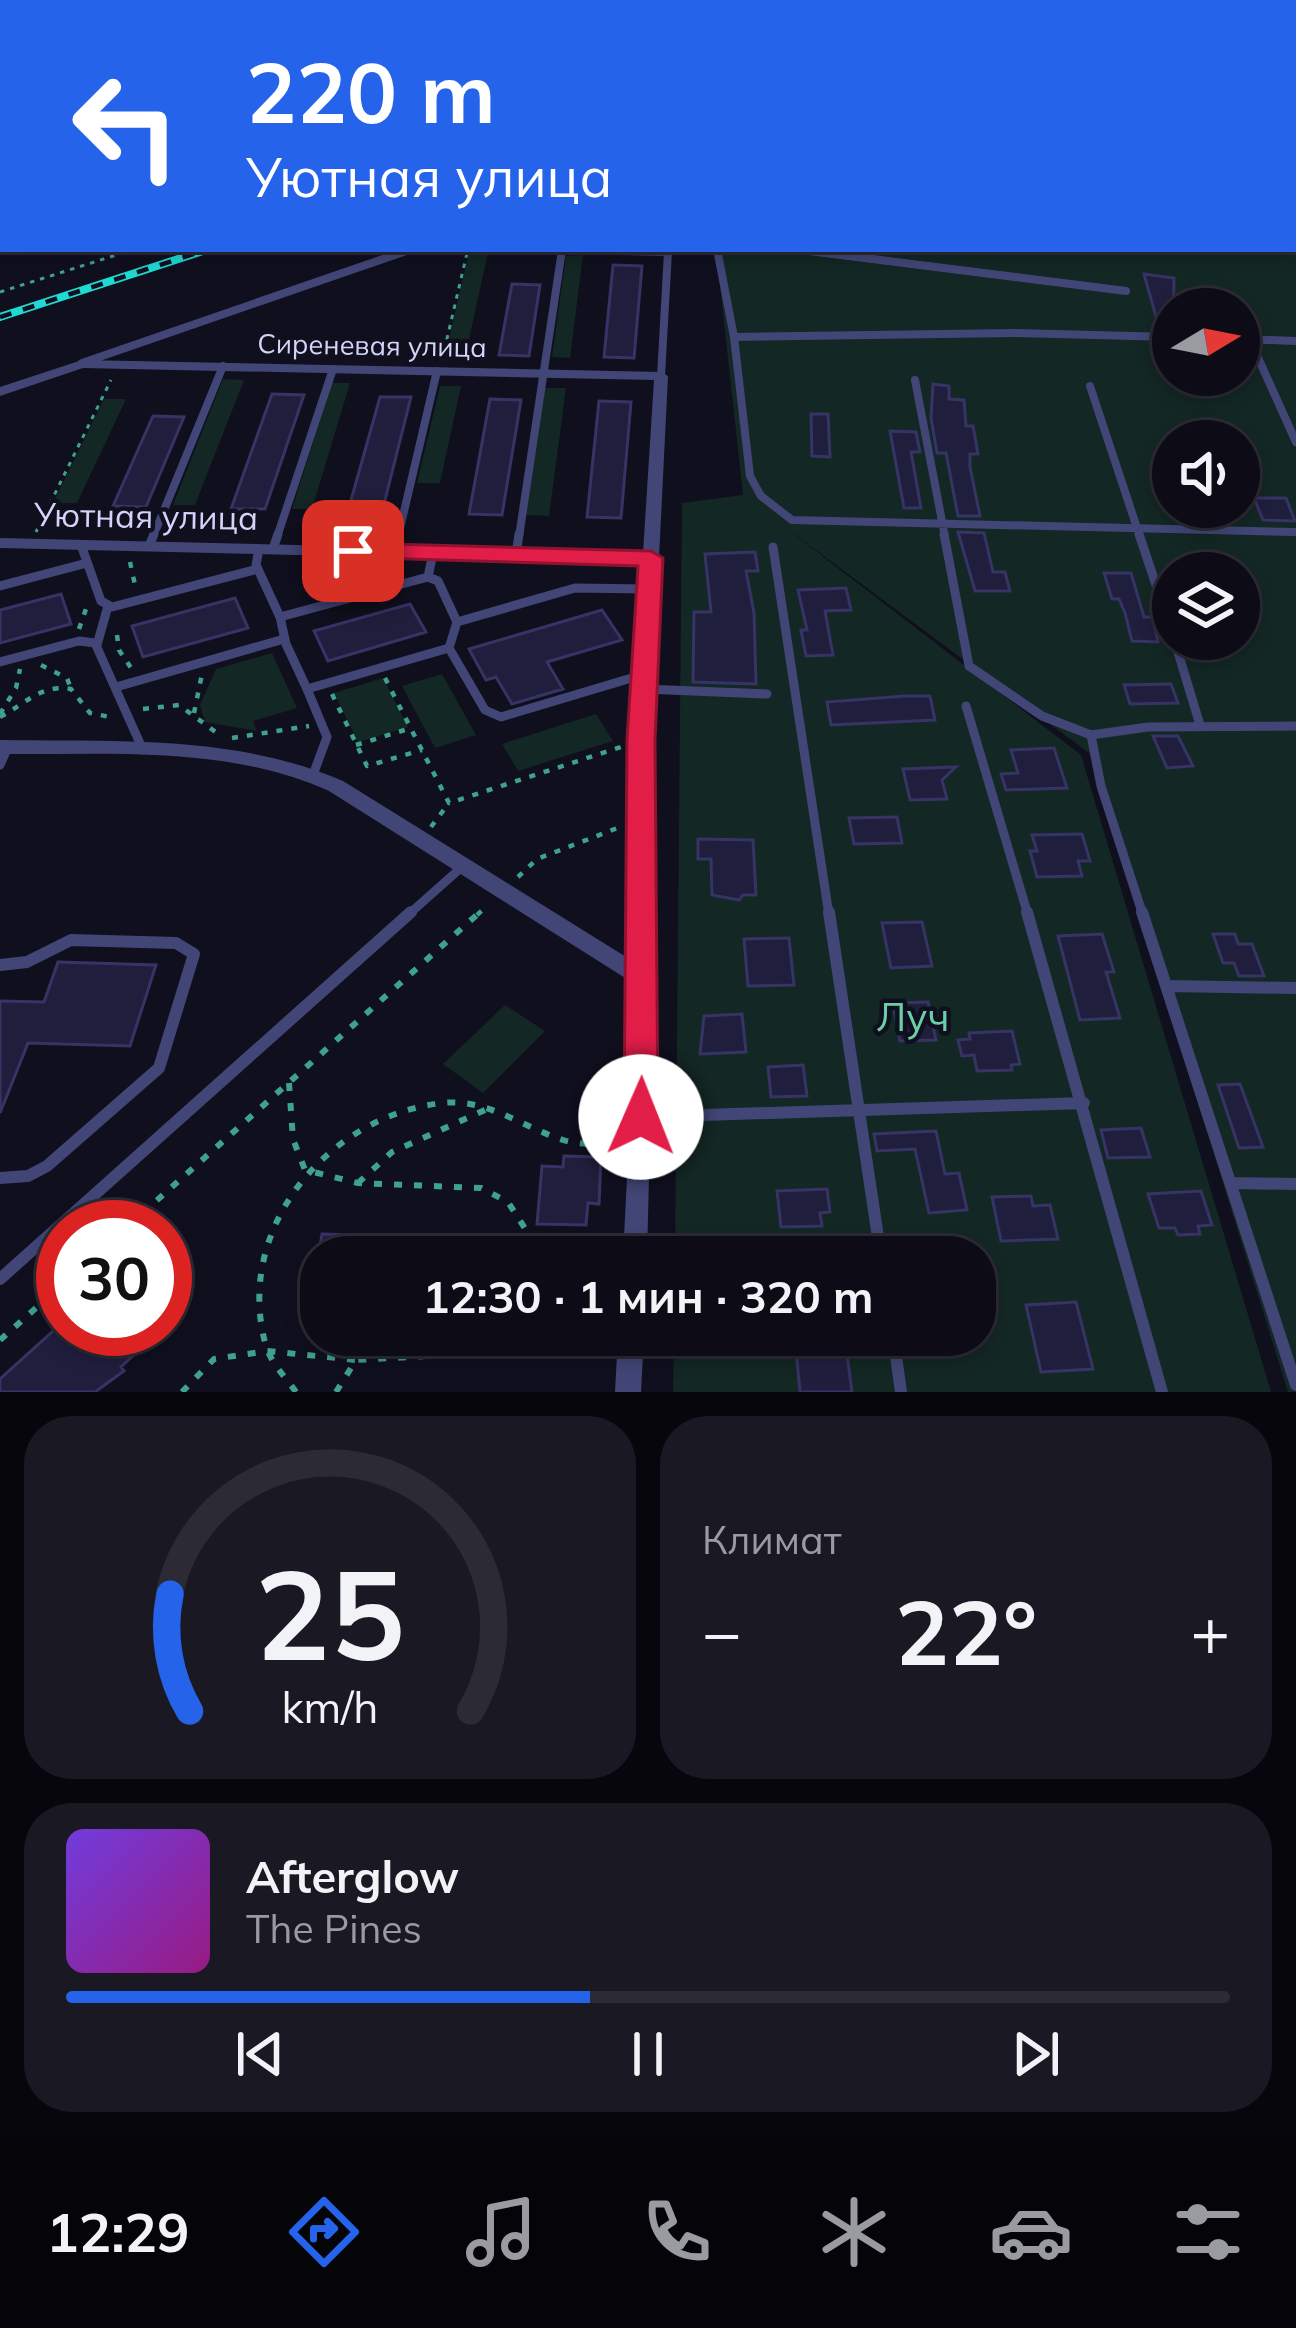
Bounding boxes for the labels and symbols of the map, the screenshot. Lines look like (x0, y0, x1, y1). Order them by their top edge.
north arrow (1152, 288, 1260, 396)
street label: Сиреневая улица (257, 326, 487, 364)
street label: Уютная улица (33, 493, 258, 538)
pin (302, 500, 404, 602)
park label: Луч (877, 992, 949, 1041)
position arrow (578, 1054, 704, 1180)
speed limit sign: 30 (36, 1200, 192, 1356)

